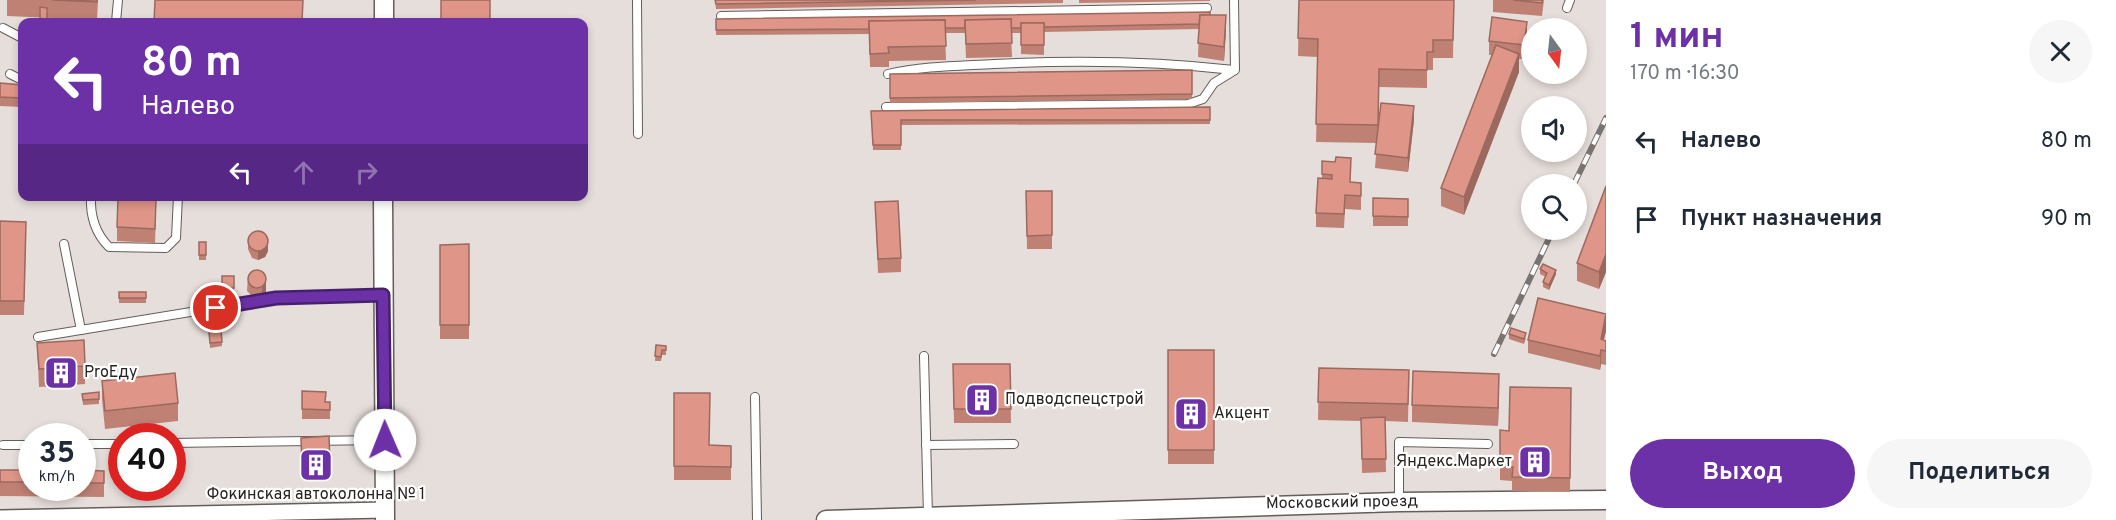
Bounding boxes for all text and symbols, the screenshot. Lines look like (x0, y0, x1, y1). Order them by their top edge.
text: 1 мин (1630, 15, 1724, 61)
north arrow (1521, 18, 1587, 84)
map controls (1521, 18, 1587, 240)
button: close (2029, 20, 2092, 83)
text: 80 m (141, 38, 242, 91)
icon: left (42, 42, 120, 120)
text: 170 m · 16:30 (1630, 61, 1740, 87)
text: Налево (141, 90, 235, 124)
button: sound (1521, 96, 1587, 162)
icon: left (1630, 125, 1663, 158)
text: Налево (1681, 128, 1761, 155)
text: 80 m (2041, 128, 2092, 155)
icon: left (224, 156, 257, 189)
icon: ahead (287, 156, 320, 189)
icon: right (350, 156, 383, 189)
button: search (1521, 174, 1587, 240)
icon: arrive (1630, 203, 1663, 236)
text: Пункт назначения (1681, 206, 1882, 233)
text: 90 m (2041, 206, 2092, 233)
pin (190, 282, 241, 333)
icon: arrive (199, 291, 232, 324)
building icon: ProЕду (43, 355, 79, 391)
place label: ProЕду (84, 363, 137, 383)
building icon: Подводспецстрой (964, 382, 1000, 418)
place label: Подводспецстрой (1005, 390, 1144, 410)
building icon: Акцент (1173, 396, 1209, 432)
place label: Акцент (1214, 404, 1270, 424)
position arrow (353, 408, 417, 472)
speed limit sign: 40 (108, 423, 186, 501)
text: 35 (39, 436, 75, 473)
button: Выход (1630, 439, 1855, 508)
button: Поделиться (1867, 439, 2092, 508)
building icon: Яндекс.Маркет (1517, 444, 1553, 480)
building icon: Фокинская автоколонна № 1 (298, 447, 334, 483)
place label: Яндекс.Маркет (1396, 452, 1512, 472)
text: km/h (39, 468, 75, 487)
place label: Фокинская автоколонна № 1 (207, 485, 425, 505)
street label: Московский проезд (1266, 492, 1418, 514)

